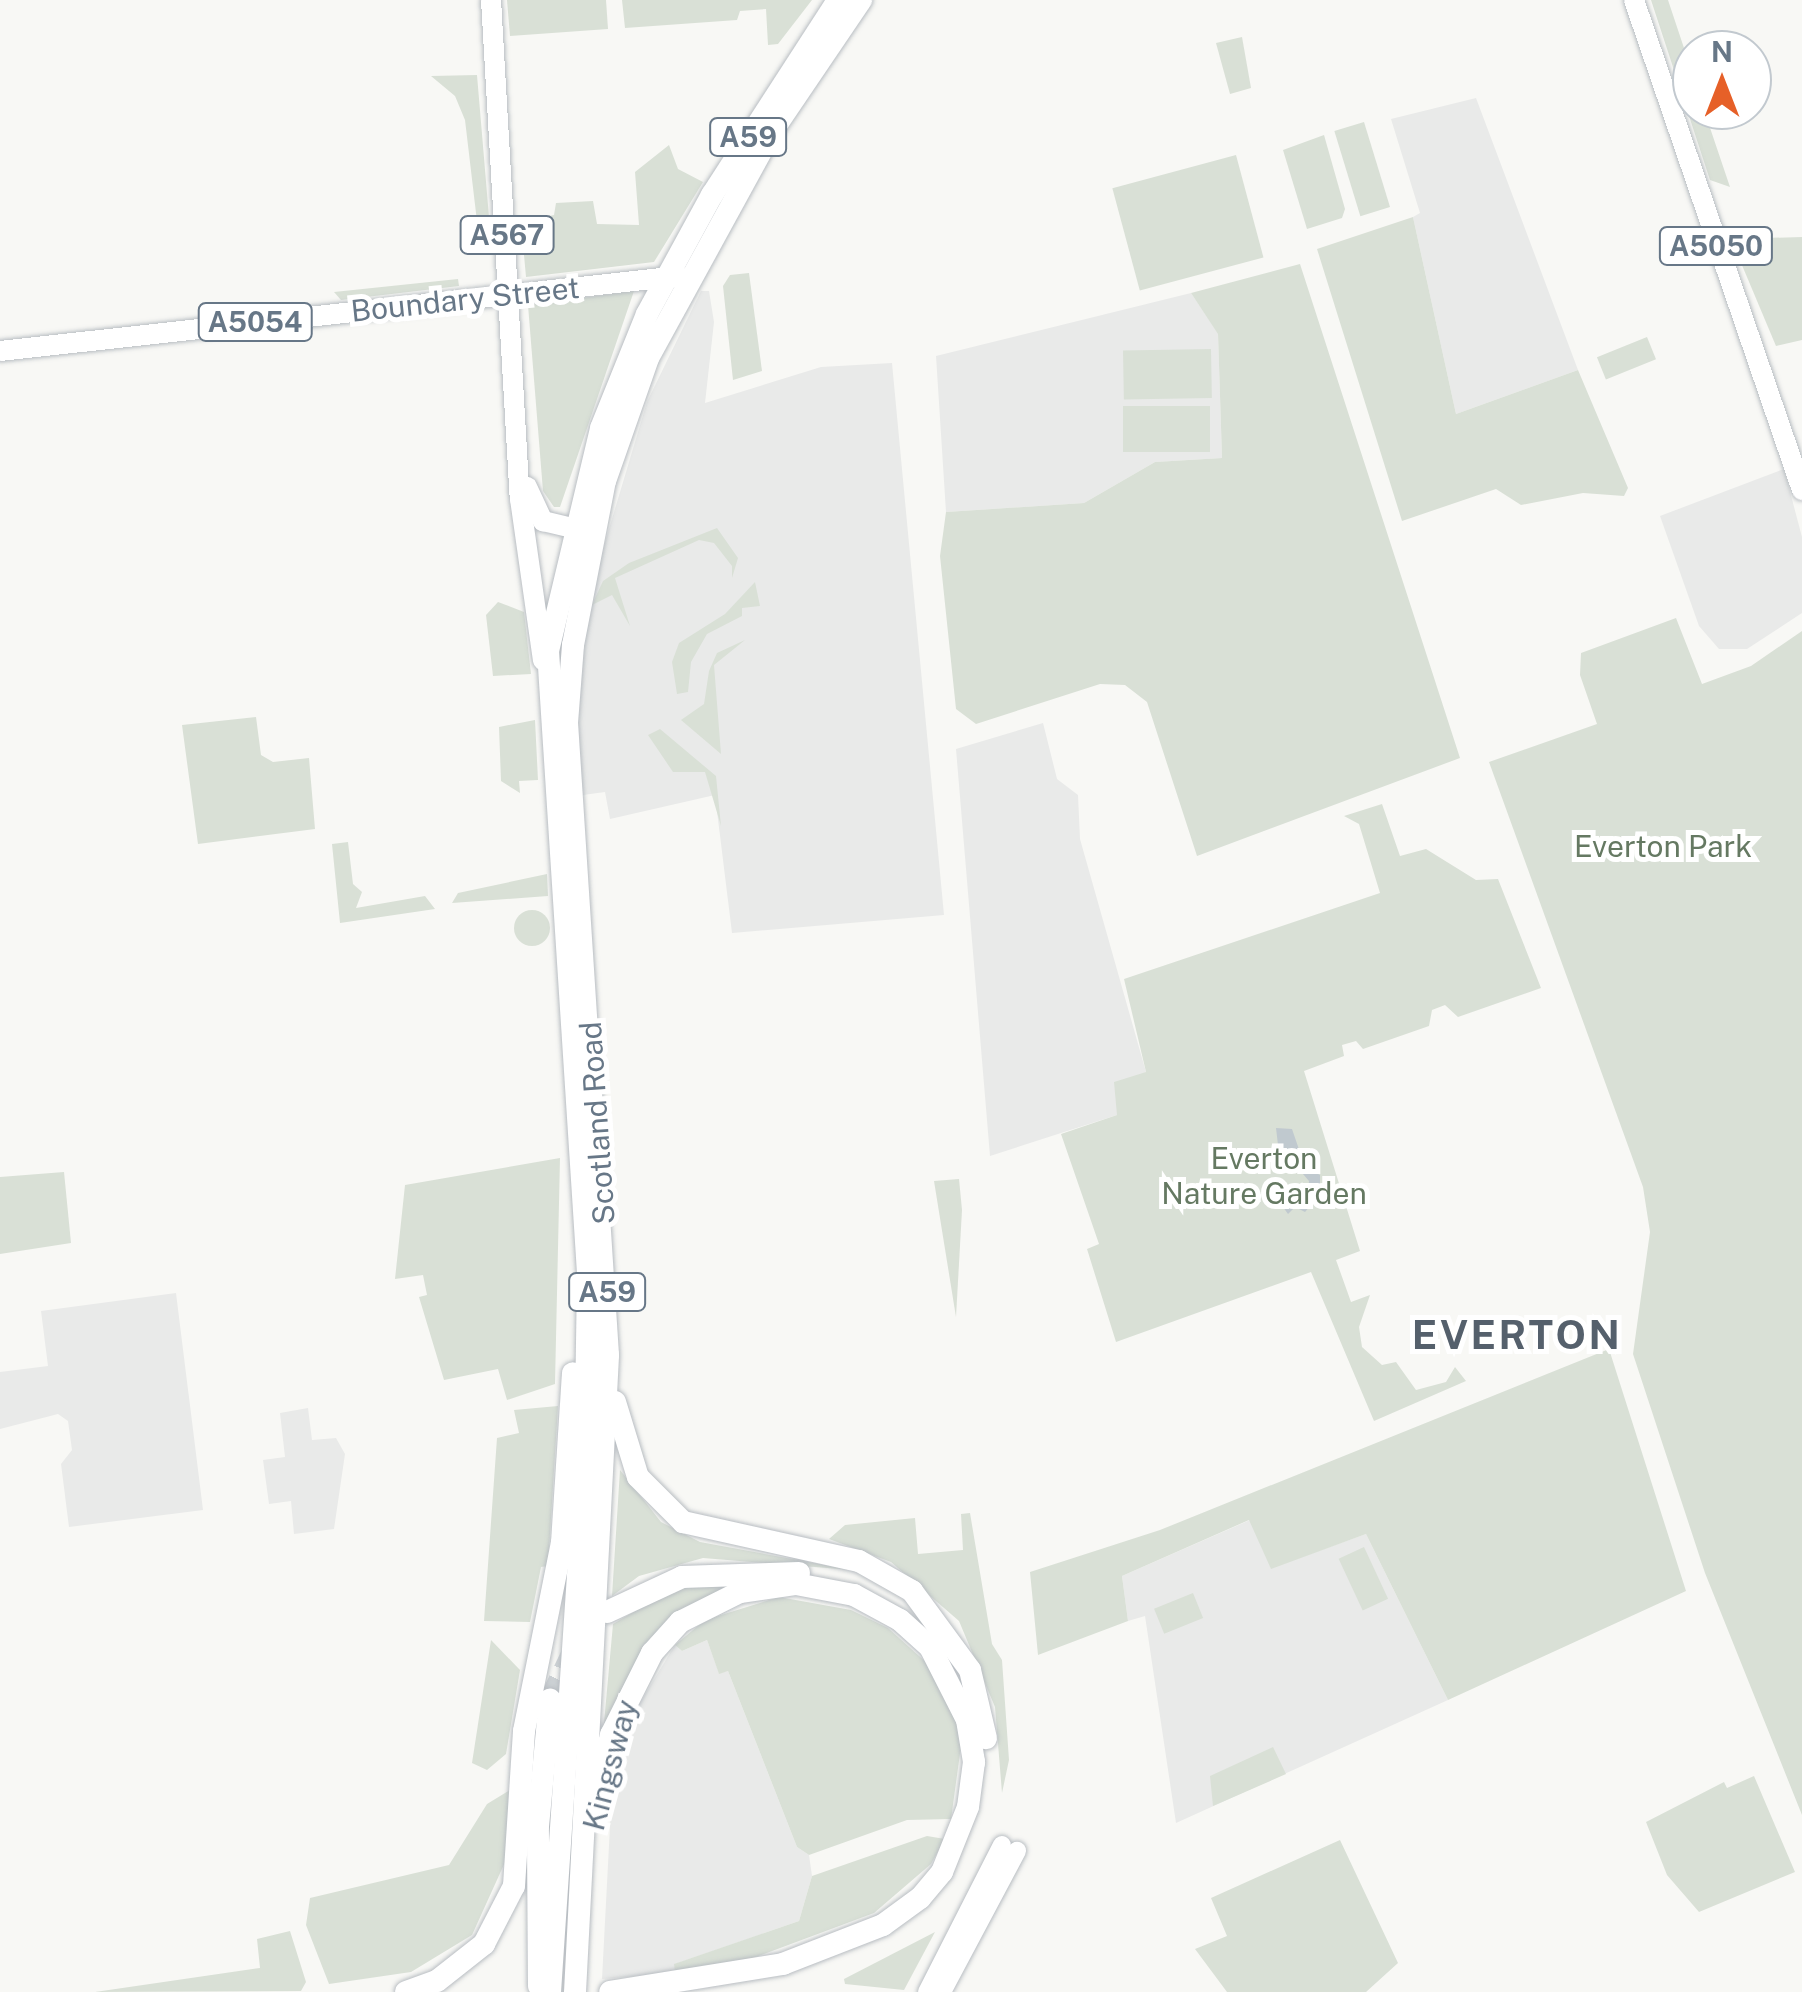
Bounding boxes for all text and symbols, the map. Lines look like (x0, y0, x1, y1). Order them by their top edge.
north arrow (1672, 30, 1772, 130)
text: N (1711, 35, 1733, 68)
road number: A59 (708, 114, 788, 160)
road number: A567 (460, 212, 554, 258)
road number: A5050 (1658, 223, 1774, 269)
street label: Boundary Street (349, 269, 581, 329)
road number: A5054 (198, 299, 312, 345)
park label: Everton Park (1574, 828, 1752, 864)
street label: Scotland Road (572, 1020, 622, 1226)
park label: Everton Nature Garden (1161, 1140, 1367, 1210)
road number: A59 (567, 1269, 647, 1315)
district label: EVERTON (1412, 1311, 1622, 1359)
street label: Kingsway (575, 1696, 645, 1834)

